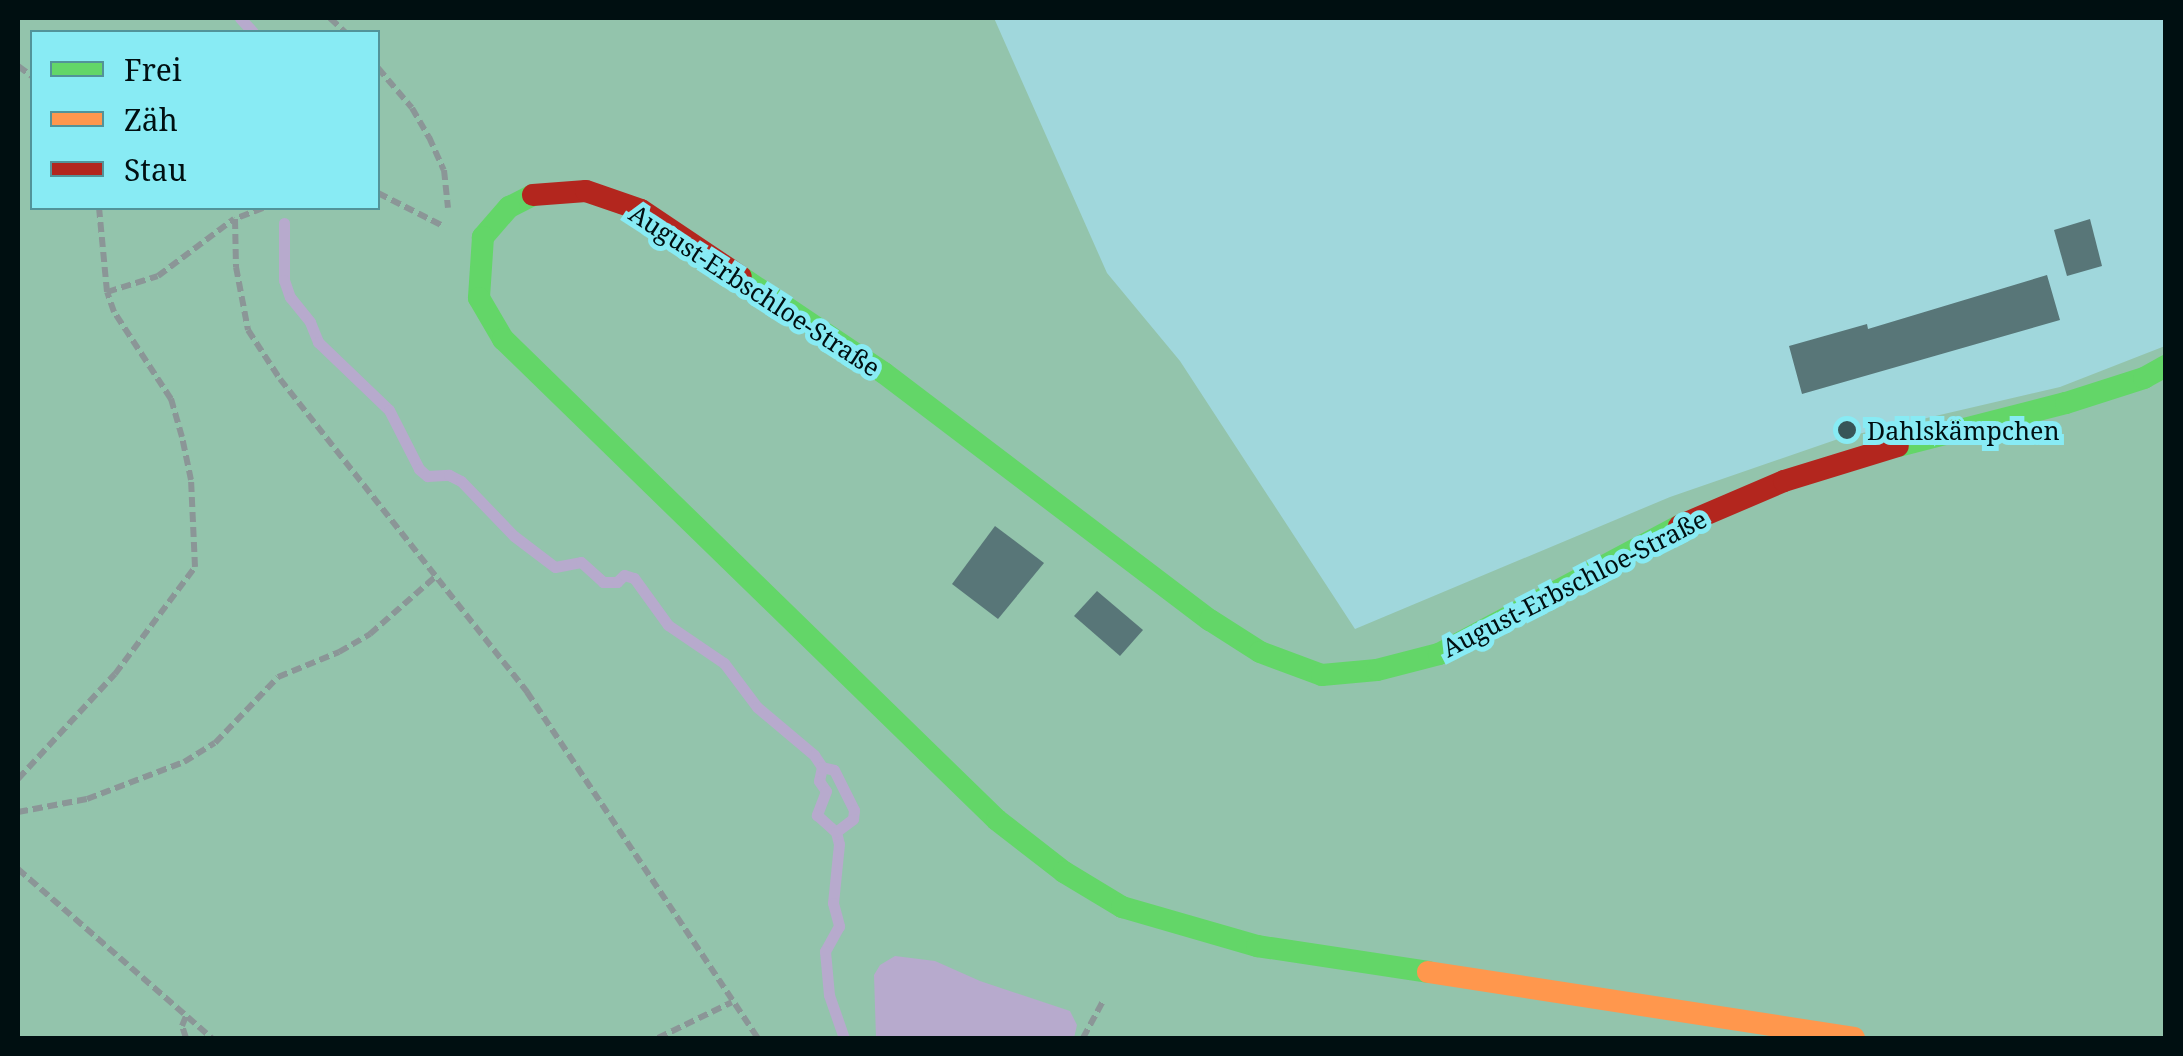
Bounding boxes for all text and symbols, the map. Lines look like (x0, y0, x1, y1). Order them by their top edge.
legend (30, 30, 380, 210)
text: Frei (124, 49, 181, 90)
text: Zäh (124, 99, 178, 140)
text: Stau (124, 149, 187, 190)
street label: August-Erbschloe-Straße (624, 198, 886, 382)
place label: Dahlskämpchen (1867, 415, 2059, 445)
marker: Dahlskämpchen (1836, 419, 1858, 441)
street label: August-Erbschloe-Straße (1437, 503, 1711, 663)

